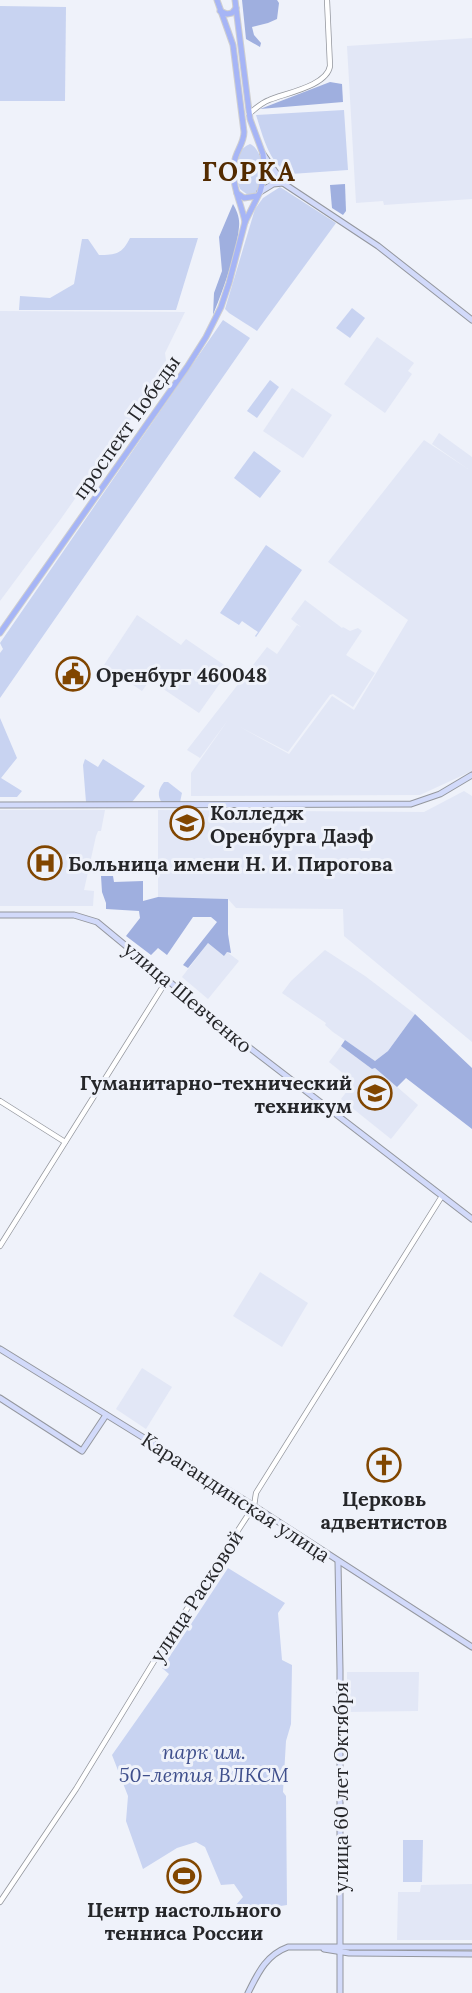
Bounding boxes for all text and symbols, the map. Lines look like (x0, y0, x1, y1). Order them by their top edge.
district label: ГОРКА (202, 155, 296, 188)
street label: проспект Победы (67, 350, 185, 504)
public building icon: Оренбург 460048 (55, 656, 91, 692)
place label: Оренбург 460048 (96, 662, 267, 687)
place label: Колледж Оренбурга Даэф (210, 800, 373, 848)
school or university icon: Колледж Оренбурга Даэф (169, 805, 205, 841)
hospital icon: Больница имени Н. И. Пирогова (27, 845, 63, 881)
place label: Больница имени Н. И. Пирогова (68, 851, 393, 876)
street label: улица Шевченко (119, 936, 257, 1058)
place label: Гуманитарно-технический техникум (80, 1070, 352, 1118)
school or university icon: Гуманитарно-технический техникум (357, 1075, 393, 1111)
street label: Карагандинская улица (137, 1427, 335, 1567)
church icon: Церковь адвентистов (366, 1447, 402, 1483)
place label: Церковь адвентистов (321, 1486, 447, 1534)
street label: улица Расковой (144, 1525, 248, 1667)
street label: улица 60 лет Октября (328, 1682, 353, 1892)
park label: парк им. 50-летия ВЛКСМ (119, 1739, 289, 1787)
sports icon: Центр настольного тенниса России (166, 1858, 202, 1894)
place label: Центр настольного тенниса России (87, 1897, 281, 1945)

